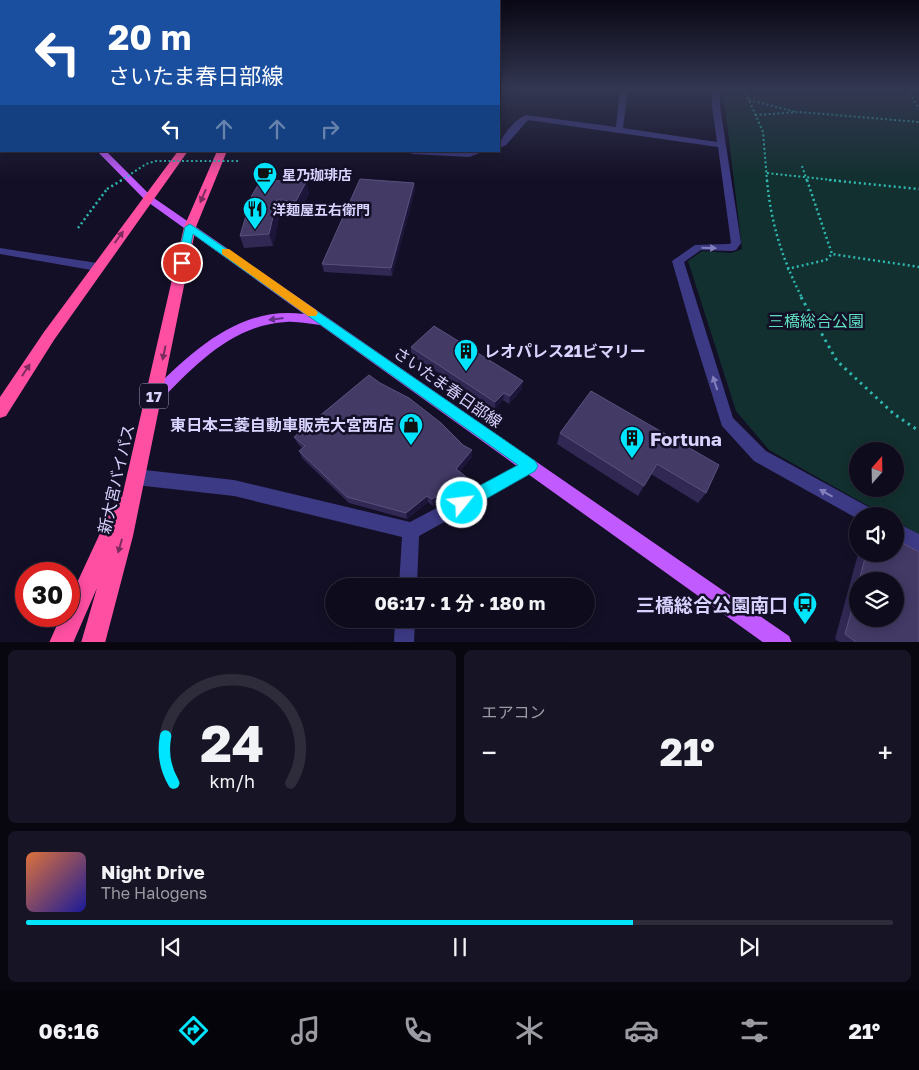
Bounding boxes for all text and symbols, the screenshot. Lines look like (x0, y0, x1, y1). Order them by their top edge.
text: 20 m (108, 16, 191, 58)
icon: left (25, 20, 90, 85)
text: さいたま春日部線 (108, 62, 283, 89)
icon: left (157, 115, 185, 143)
icon: ahead (210, 115, 238, 143)
icon: ahead (263, 115, 291, 143)
icon: right (316, 115, 344, 143)
cafe icon: 星乃珈琲店 (252, 161, 278, 195)
place label: 星乃珈琲店 (282, 166, 352, 183)
one-way arrow (199, 189, 207, 203)
restaurant icon: 洋麺屋五右衛門 (242, 196, 268, 230)
place label: 洋麺屋五右衛門 (272, 201, 370, 218)
one-way arrow (114, 230, 124, 244)
pin (161, 242, 203, 284)
one-way arrow (701, 244, 717, 252)
icon: arrive (168, 249, 196, 277)
park label: 三橋総合公園 (768, 311, 864, 331)
one-way arrow (267, 315, 283, 323)
building icon: レオパレス21ビマリー (453, 338, 479, 372)
place label: レオパレス21ビマリー (484, 341, 646, 361)
street label: さいたま春日部線 (390, 342, 506, 432)
one-way arrow (160, 346, 168, 361)
one-way arrow (22, 364, 31, 377)
one-way arrow (711, 376, 718, 391)
road number: 17 (140, 384, 168, 408)
shop icon: 東日本三菱自動車販売大宮西店 (398, 412, 424, 446)
place label: 東日本三菱自動車販売大宮西店 (170, 415, 394, 435)
street label: 新大宮バイパス (94, 422, 138, 536)
building icon: Fortuna (619, 425, 645, 459)
place label: Fortuna (650, 427, 722, 450)
north arrow (849, 442, 904, 498)
map controls (849, 442, 904, 627)
position arrow (435, 476, 487, 528)
one-way arrow (819, 488, 832, 497)
button: sound (849, 507, 904, 562)
one-way arrow (116, 538, 124, 553)
speed limit sign: 30 (15, 562, 80, 627)
button: layers (849, 572, 904, 627)
text: 06:17 · 1 分 · 180 m (374, 591, 546, 614)
bus stop icon: 三橋総合公園南口 (792, 591, 818, 625)
place label: 三橋総合公園南口 (636, 593, 788, 616)
text: エアコン (482, 702, 546, 722)
text: 24 (200, 711, 264, 773)
text: 21° (660, 729, 715, 774)
text: − (482, 736, 497, 769)
text: + (878, 736, 893, 769)
text: km/h (209, 770, 254, 792)
text: Night Drive (101, 860, 205, 883)
text: The Halogens (101, 883, 207, 903)
icon: previous (157, 933, 185, 961)
icon: pause (446, 933, 474, 961)
icon: next (735, 933, 763, 961)
icon: directions (176, 1013, 211, 1048)
icon: music (288, 1013, 323, 1048)
icon: phone (400, 1013, 435, 1048)
icon: climate (512, 1013, 547, 1048)
icon: car (624, 1013, 659, 1048)
icon: filters (737, 1013, 772, 1048)
text: 06:16 (39, 1017, 99, 1044)
text: 21° (849, 1017, 880, 1044)

